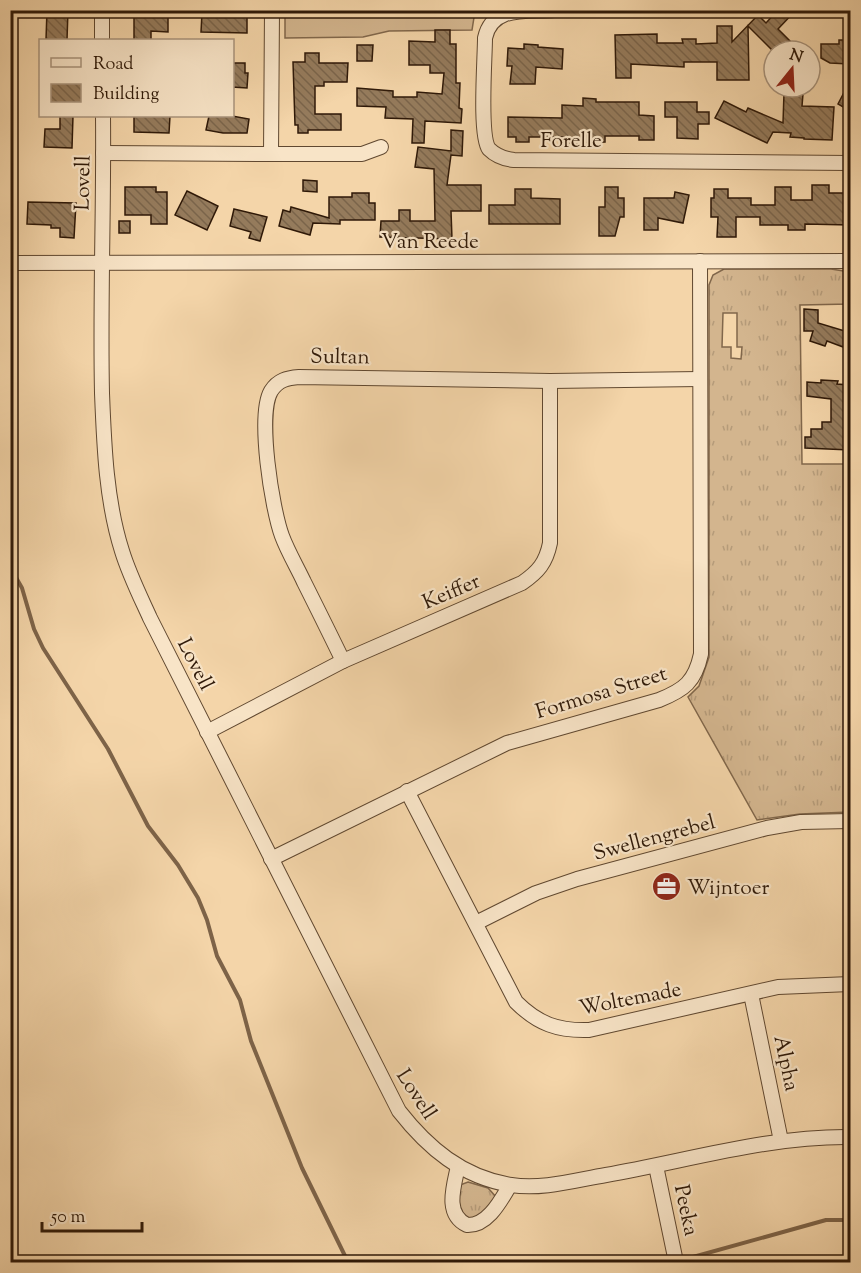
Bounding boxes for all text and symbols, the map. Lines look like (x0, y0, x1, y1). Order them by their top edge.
legend (39, 39, 234, 117)
north arrow (762, 39, 822, 99)
text: N (786, 44, 806, 70)
text: Road (93, 52, 133, 78)
text: Building (93, 82, 159, 108)
street label: Forelle (540, 127, 602, 157)
street label: Lovell (69, 155, 99, 211)
street label: Van Reede (381, 228, 479, 258)
street label: Sultan (310, 342, 370, 374)
street label: Keiffer (418, 567, 485, 618)
street label: Lovell (168, 633, 220, 696)
street label: Formosa Street (532, 660, 671, 728)
street label: Swellengrebel (590, 808, 719, 870)
office icon: Wijntoer (650, 871, 682, 903)
place label: Wijntoer (687, 874, 770, 904)
street label: Woltemade (577, 975, 684, 1025)
street label: Alpha (765, 1033, 806, 1094)
street label: Lovell (388, 1064, 443, 1127)
street label: Peeka (665, 1182, 705, 1239)
scale bar (42, 1195, 142, 1233)
text: 50 m (50, 1205, 86, 1231)

